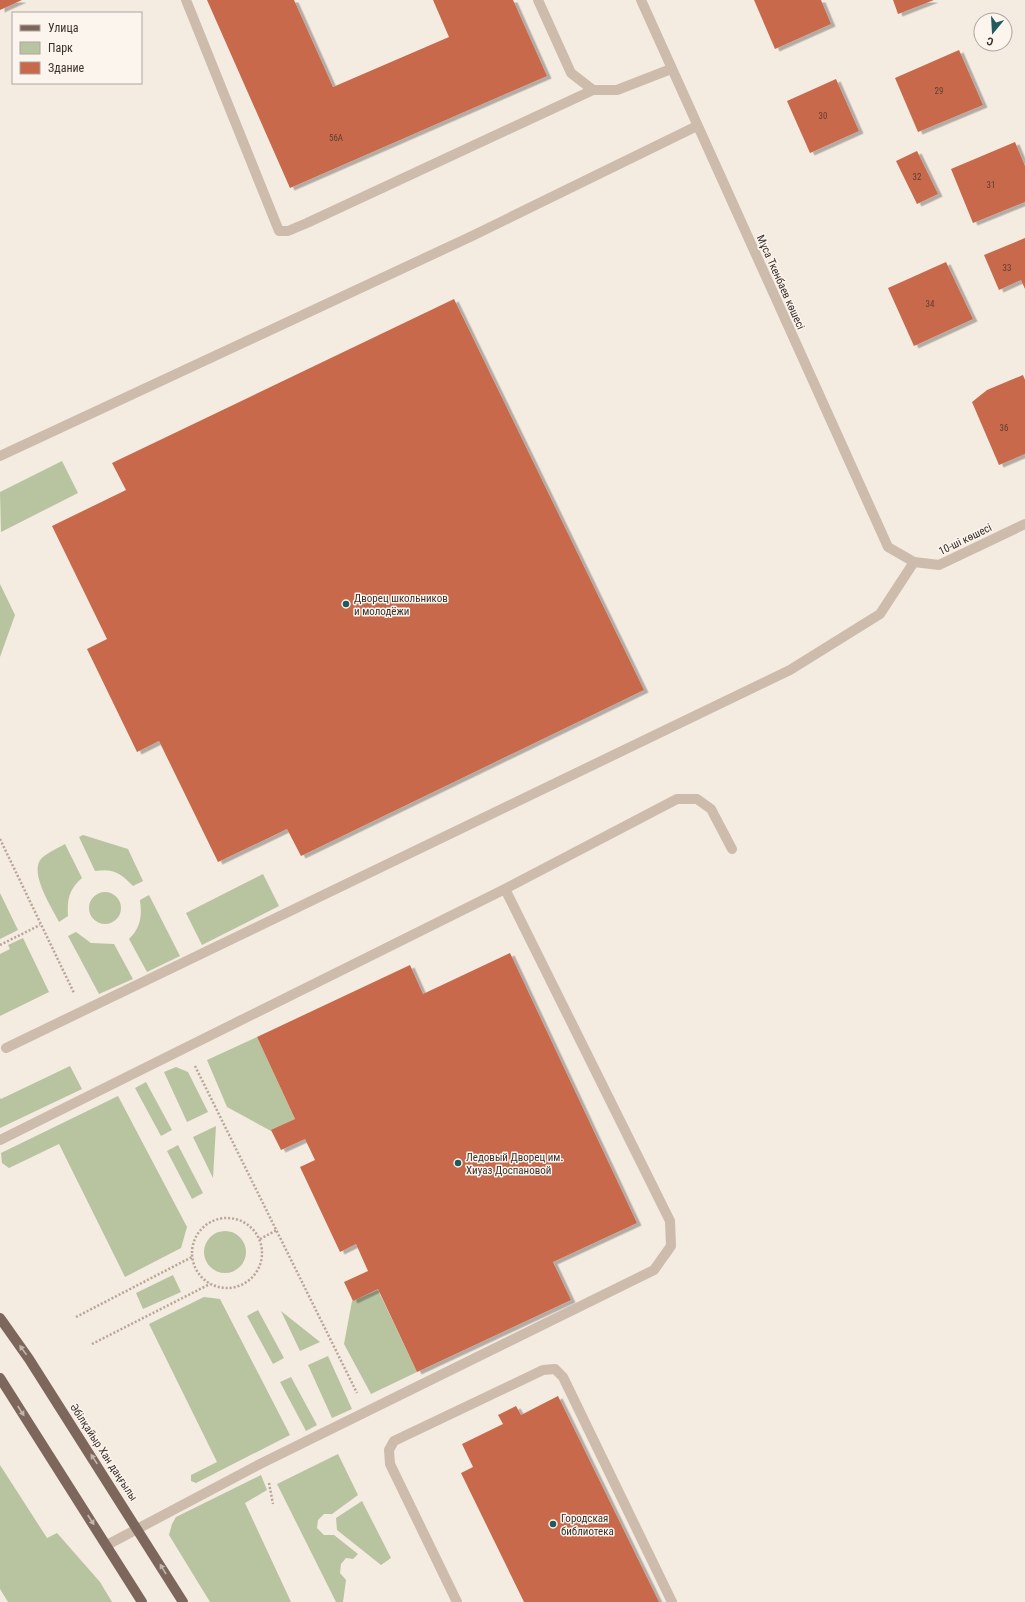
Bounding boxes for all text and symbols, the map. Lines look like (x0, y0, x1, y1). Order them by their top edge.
legend (12, 12, 142, 84)
north arrow (973, 12, 1013, 52)
text: Улица (48, 21, 79, 35)
text: С (985, 34, 995, 48)
text: Парк (48, 41, 73, 55)
text: Здание (48, 61, 85, 75)
house number: 29 (935, 86, 943, 96)
house number: 30 (819, 111, 827, 121)
house number: 56А (329, 133, 343, 143)
house number: 32 (913, 172, 922, 182)
house number: 31 (987, 180, 995, 190)
street label: Мұса Ткенбаев көшесі (754, 233, 807, 331)
house number: 33 (1003, 263, 1011, 273)
house number: 34 (926, 299, 935, 309)
house number: 36 (1000, 423, 1008, 433)
street label: 10-ші көшесі (937, 521, 994, 558)
place label: Дворец школьников и молодёжи (354, 592, 448, 618)
marker: Дворец школьников и молодёжи (341, 599, 351, 609)
place label: Ледовый Дворец им. Хиуаз Доспановой (466, 1151, 563, 1177)
marker: Ледовый Дворец им. Хиуаз Доспановой (453, 1158, 463, 1168)
one-way arrow (19, 1344, 27, 1355)
street label: Әбілқайыр Хан даңғылы (67, 1401, 140, 1503)
one-way arrow (17, 1406, 25, 1416)
one-way arrow (90, 1453, 97, 1465)
place label: Городская библиотека (561, 1512, 614, 1538)
one-way arrow (87, 1515, 95, 1525)
marker: Городская библиотека (548, 1519, 558, 1529)
one-way arrow (159, 1564, 167, 1574)

